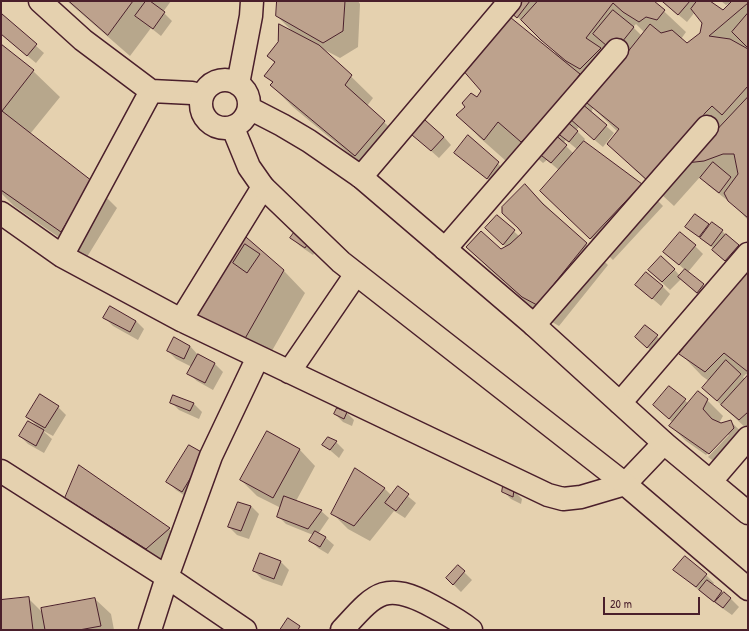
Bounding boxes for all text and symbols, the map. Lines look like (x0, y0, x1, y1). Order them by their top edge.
scale bar (605, 589, 702, 615)
text: 20 m (610, 595, 632, 612)

